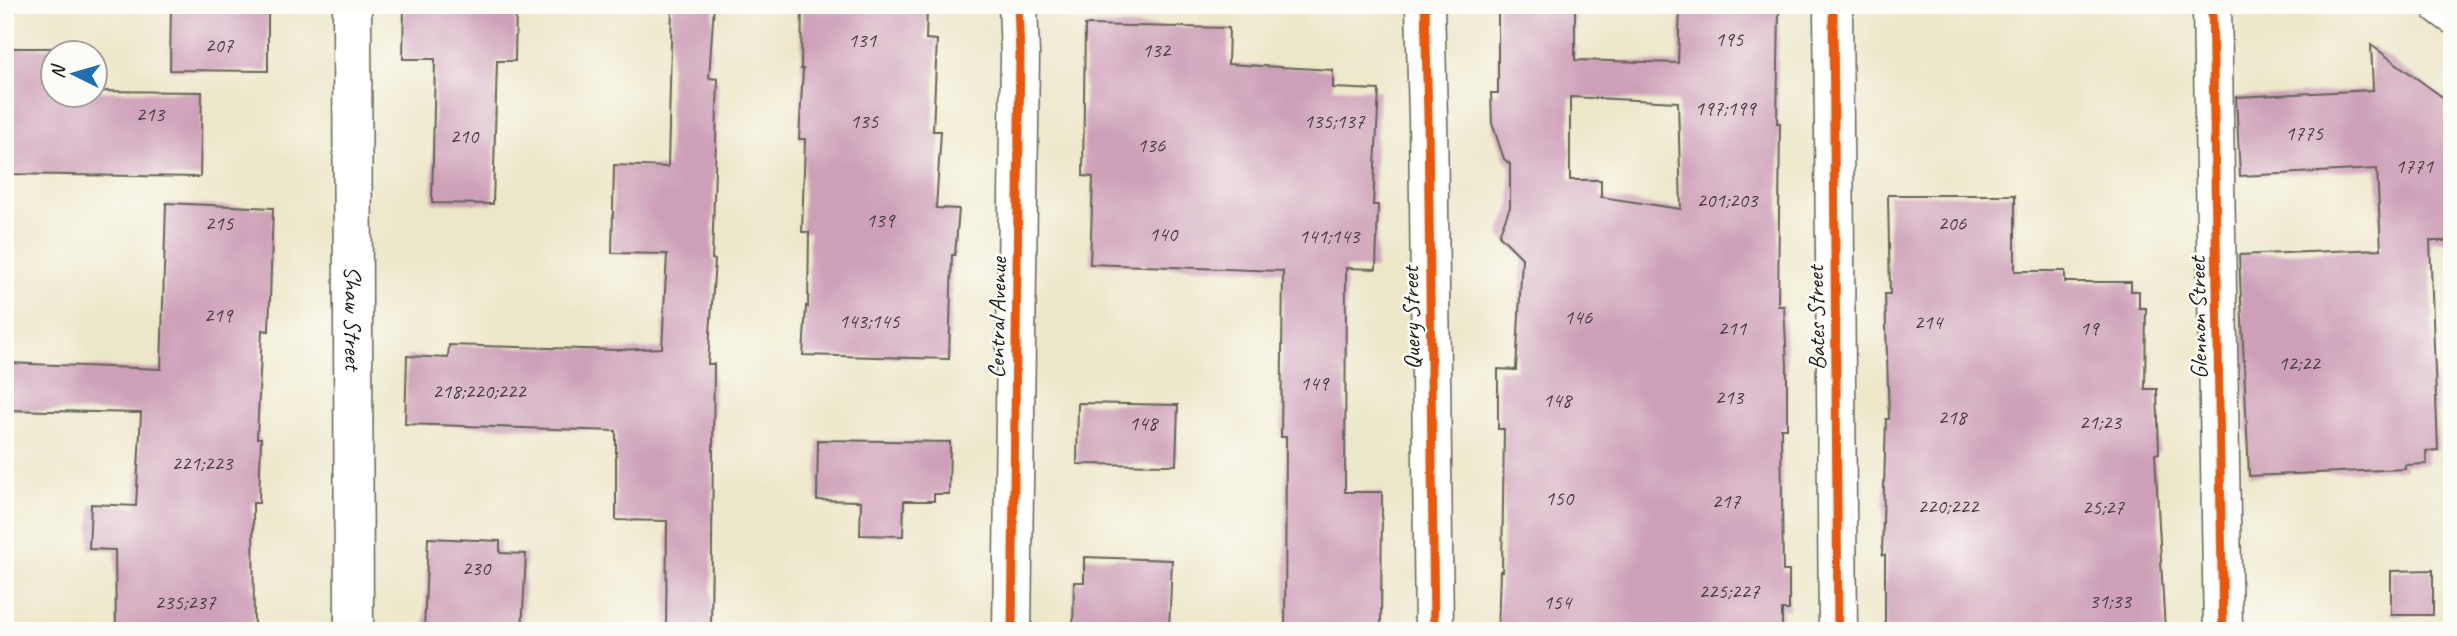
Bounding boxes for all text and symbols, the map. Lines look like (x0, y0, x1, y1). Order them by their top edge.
house number: 195 (1715, 26, 1745, 52)
house number: 131 (848, 27, 878, 53)
house number: 207 (205, 32, 235, 58)
house number: 132 (1142, 37, 1172, 63)
north arrow (38, 38, 108, 108)
text: N (46, 62, 71, 80)
house number: 197;199 (1695, 95, 1757, 121)
house number: 213 (136, 101, 166, 127)
house number: 135 (850, 108, 880, 134)
house number: 135;137 (1304, 108, 1366, 134)
house number: 1775 (2285, 120, 2324, 146)
house number: 210 (450, 123, 480, 149)
house number: 136 (1137, 132, 1166, 158)
house number: 1771 (2395, 153, 2434, 179)
house number: 201;203 (1697, 187, 1759, 213)
house number: 139 (866, 207, 896, 233)
house number: 215 (205, 210, 235, 236)
house number: 206 (1938, 210, 1967, 236)
house number: 140 (1149, 221, 1179, 247)
house number: 141;143 (1299, 223, 1361, 249)
street label: Central Avenue (981, 255, 1013, 379)
street label: Glennon Street (2182, 255, 2214, 379)
street label: Bates Street (1800, 263, 1832, 371)
street label: Query Street (1395, 264, 1427, 370)
street label: Shaw Street (338, 266, 368, 372)
house number: 219 (204, 302, 234, 328)
house number: 146 (1564, 304, 1593, 330)
house number: 143;145 (839, 308, 901, 334)
house number: 214 (1914, 309, 1945, 335)
house number: 211 (1718, 315, 1748, 341)
house number: 19 (2080, 315, 2100, 341)
house number: 12;22 (2278, 350, 2322, 376)
house number: 149 (1300, 370, 1330, 396)
house number: 218;220;222 (432, 378, 527, 404)
house number: 213 (1715, 384, 1745, 410)
house number: 148 (1543, 387, 1574, 413)
house number: 218 (1938, 404, 1969, 430)
house number: 21;23 (2079, 409, 2123, 435)
house number: 148 (1129, 410, 1160, 436)
house number: 221;223 (172, 450, 234, 476)
house number: 150 (1545, 485, 1575, 511)
house number: 217 (1712, 488, 1742, 514)
house number: 220;222 (1918, 493, 1980, 519)
house number: 25;27 (2082, 494, 2126, 520)
house number: 230 (462, 555, 492, 581)
house number: 225;227 (1699, 578, 1761, 604)
house number: 31;33 (2089, 588, 2133, 614)
house number: 235;237 (155, 589, 217, 615)
house number: 154 (1543, 589, 1574, 615)

